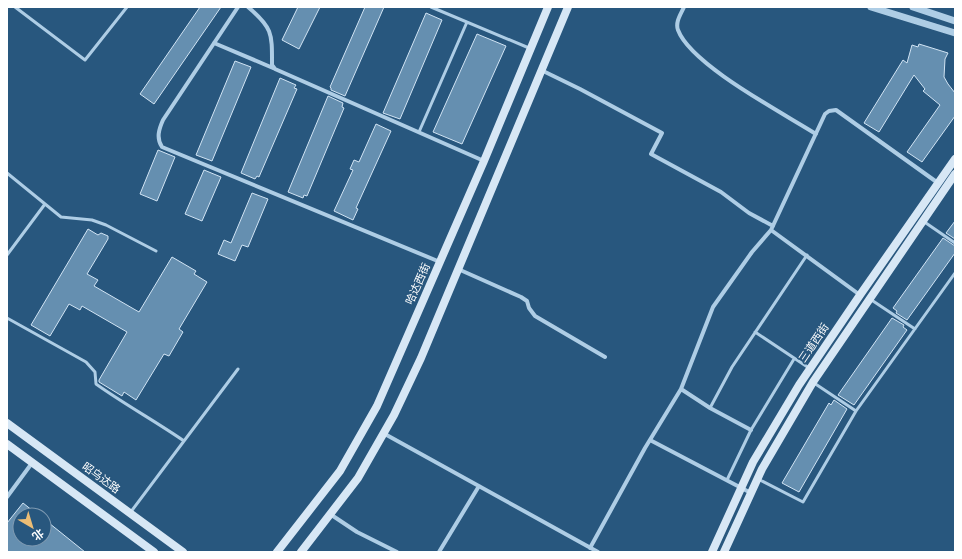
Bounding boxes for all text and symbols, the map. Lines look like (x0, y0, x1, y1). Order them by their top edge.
street label: 哈达西街 (403, 261, 433, 307)
street label: 三道西街 (796, 321, 832, 365)
street label: 昭乌达路 (79, 460, 123, 496)
north arrow (12, 507, 52, 547)
text: 北 (30, 526, 46, 543)

